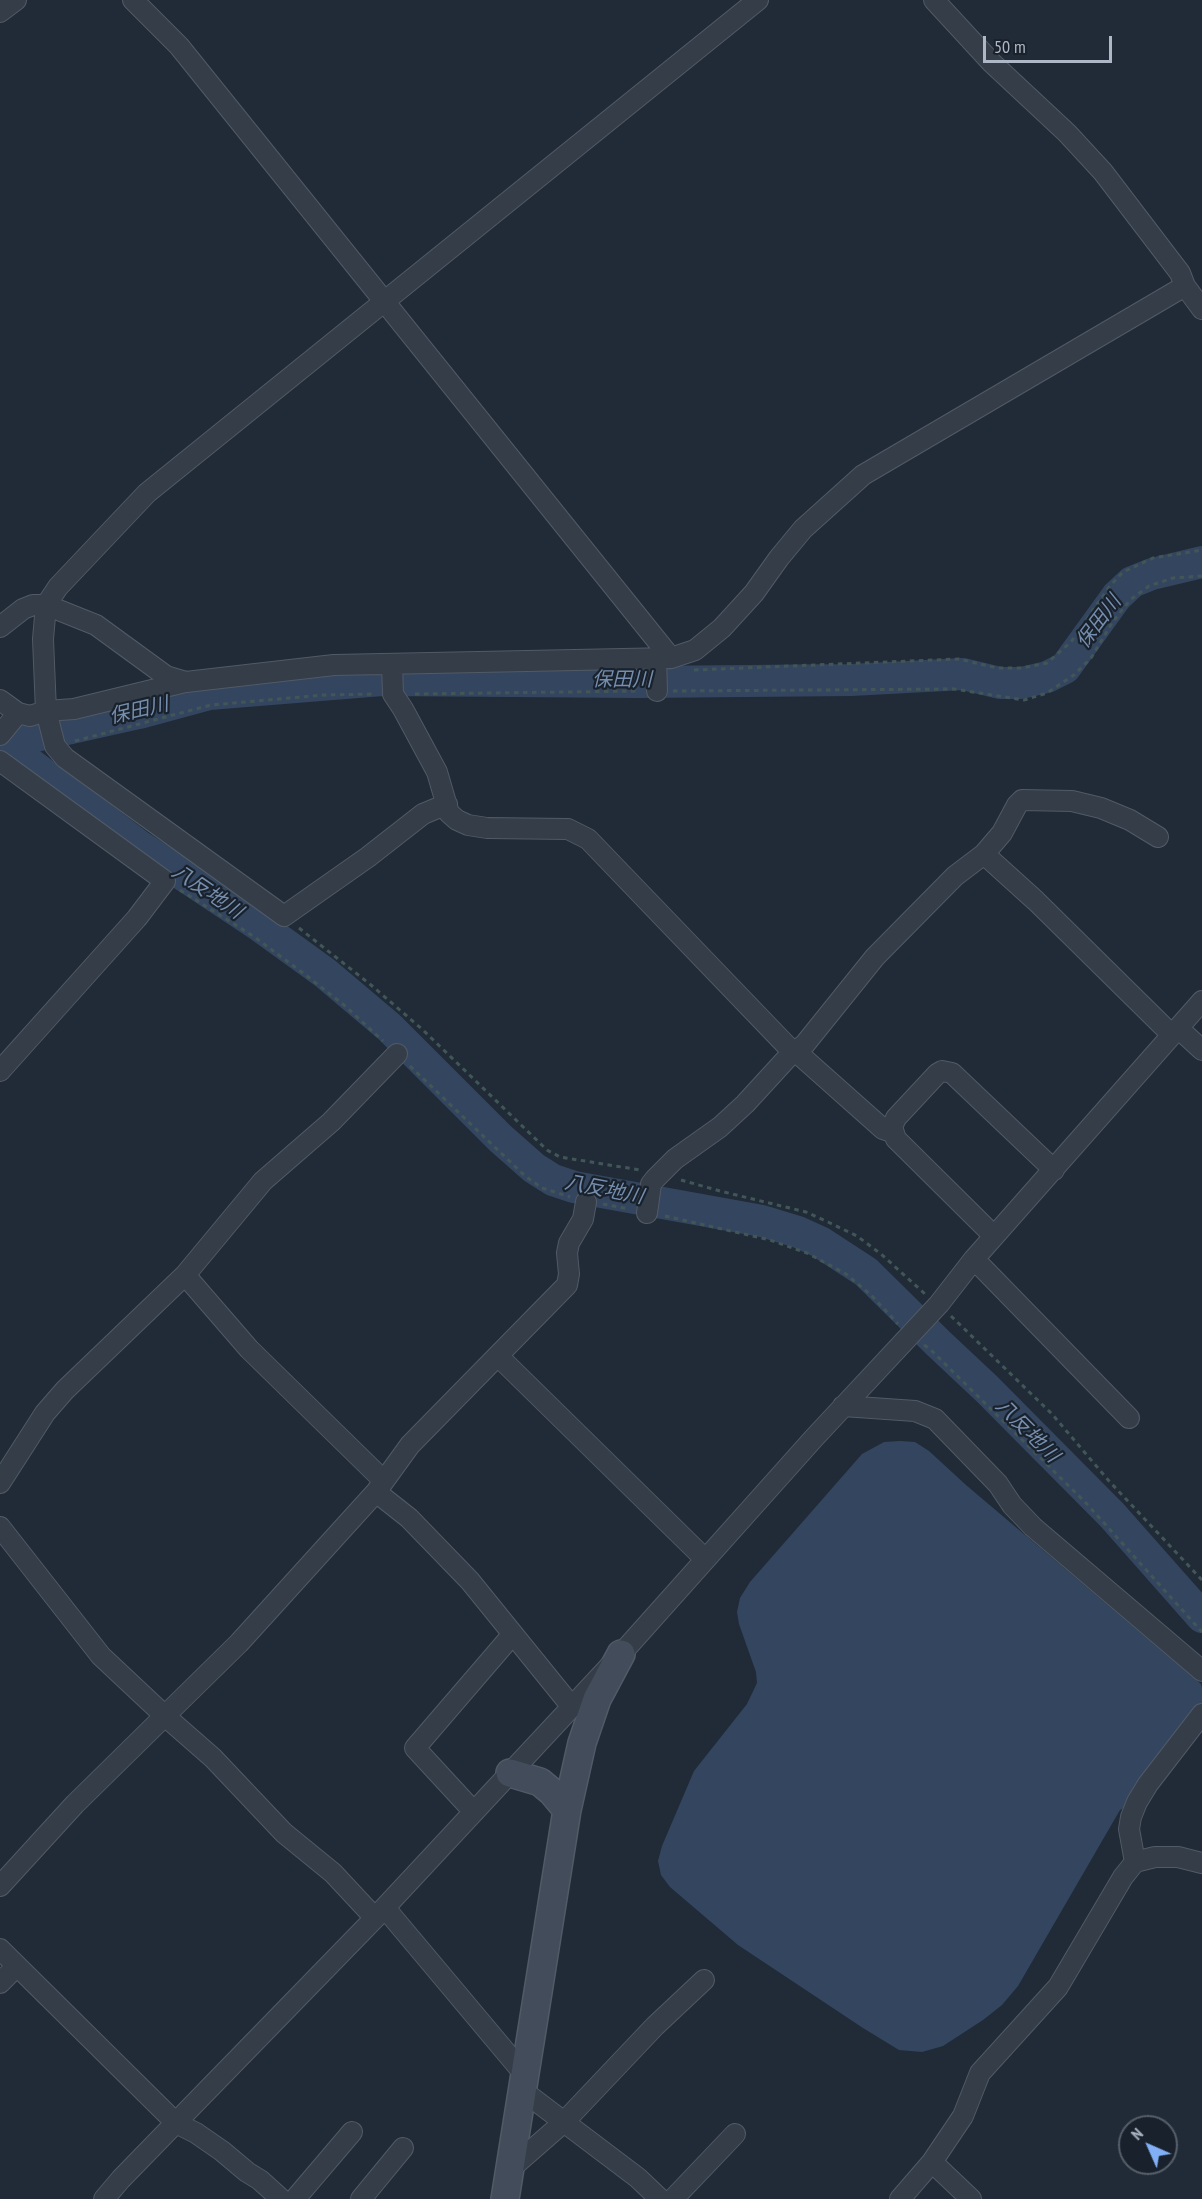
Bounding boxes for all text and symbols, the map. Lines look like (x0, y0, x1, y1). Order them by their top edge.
scale bar (986, 24, 1115, 62)
text: 50 m (994, 35, 1026, 58)
water label: 保田川 (1071, 591, 1127, 653)
water label: 保田川 (592, 668, 652, 692)
water label: 保田川 (107, 693, 171, 729)
water label: 八反地川 (167, 860, 247, 924)
water label: 八反地川 (562, 1171, 646, 1209)
water label: 八反地川 (990, 1394, 1064, 1468)
north arrow (1118, 2115, 1178, 2175)
text: N (1127, 2124, 1147, 2144)

